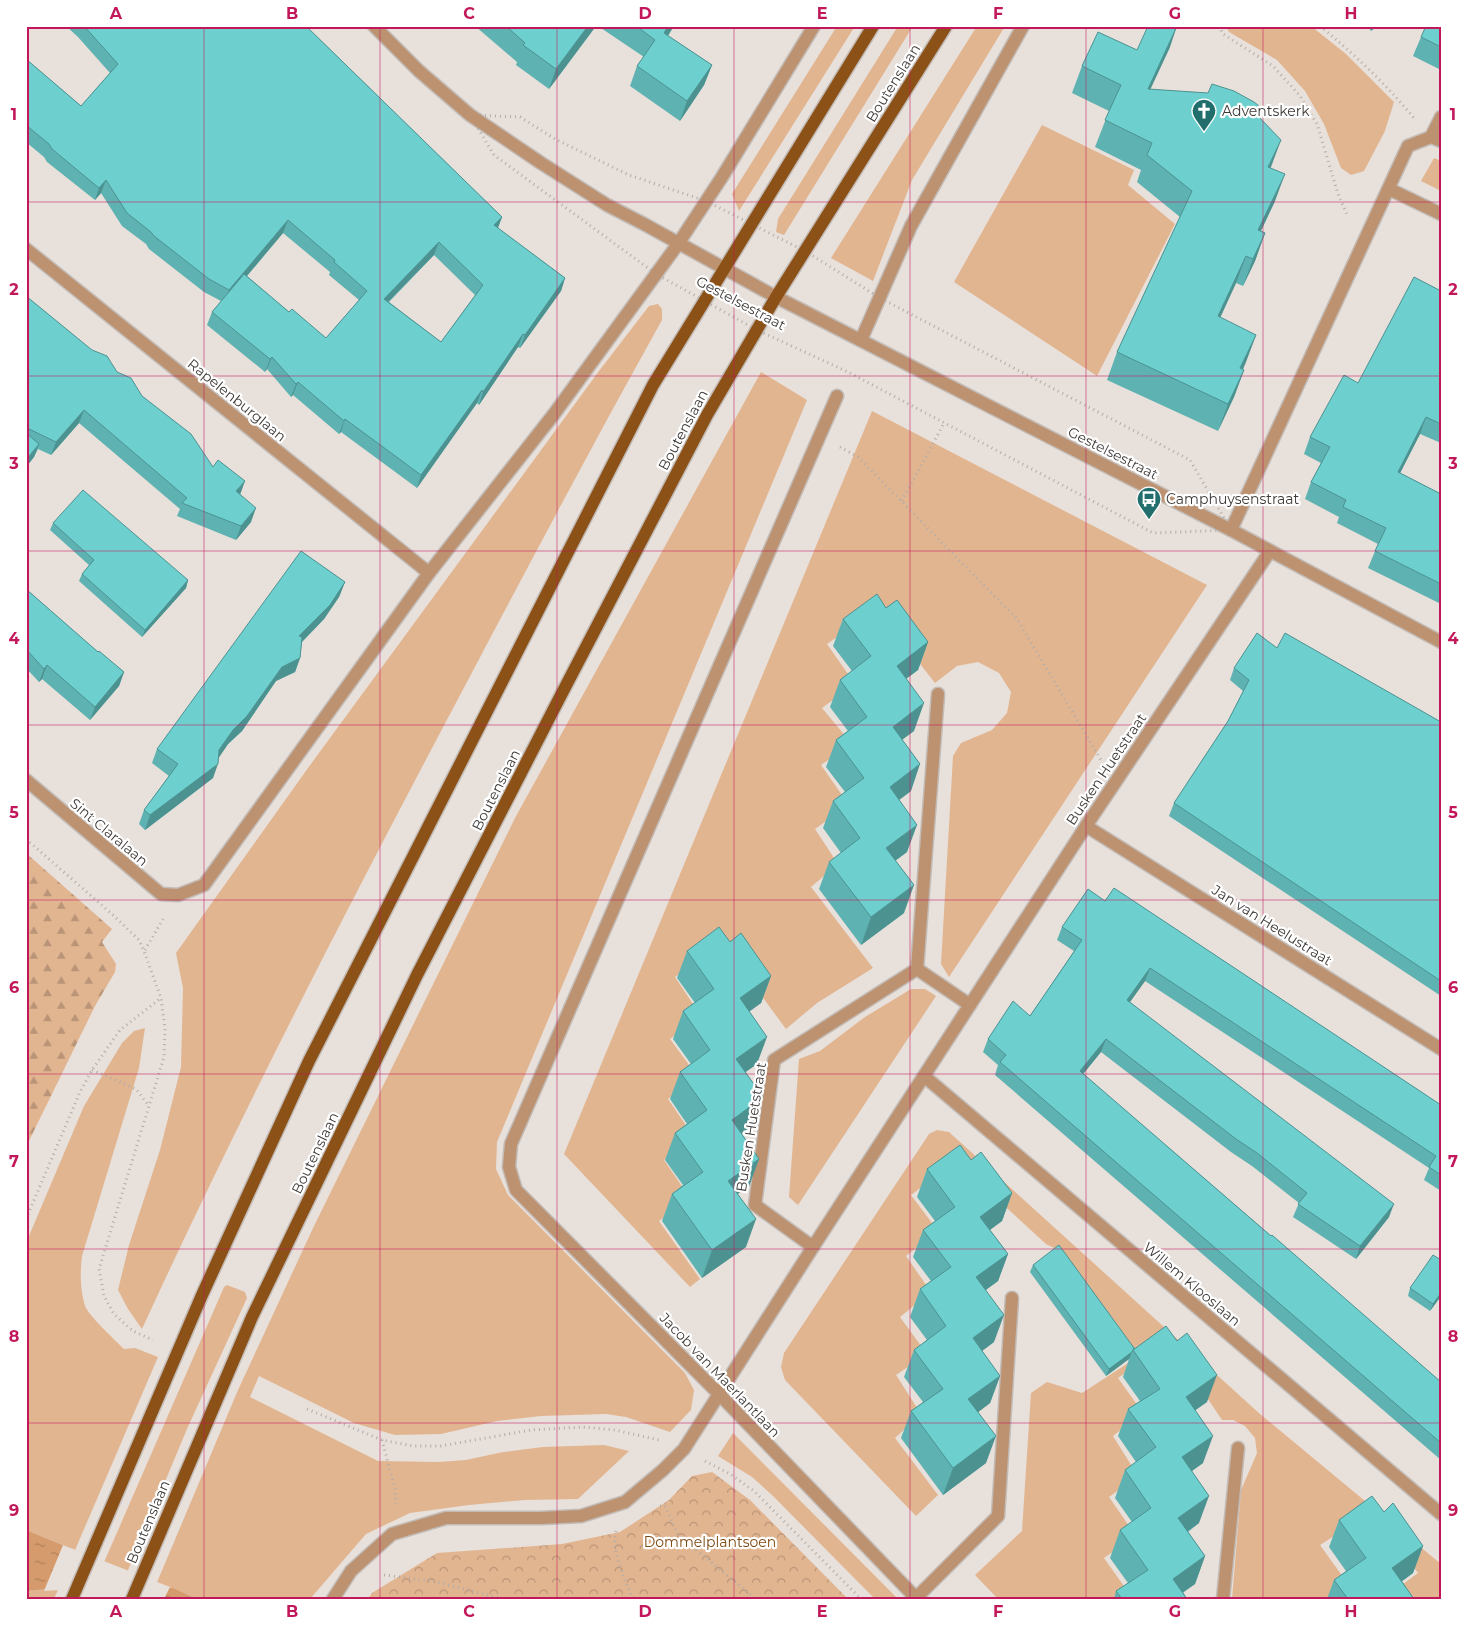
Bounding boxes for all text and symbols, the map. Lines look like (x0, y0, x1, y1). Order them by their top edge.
text: A (109, 4, 123, 23)
text: B (286, 4, 298, 23)
text: C (463, 4, 475, 23)
text: D (638, 4, 652, 23)
text: E (817, 4, 827, 23)
text: F (993, 4, 1003, 23)
text: G (1169, 4, 1181, 23)
text: H (1345, 4, 1357, 23)
street label: Boutenslaan (862, 41, 924, 125)
church icon: Adventskerk (1191, 98, 1217, 132)
place label: Adventskerk (1222, 102, 1310, 120)
text: 1 (11, 105, 17, 124)
text: 1 (1450, 105, 1456, 124)
street label: Gestelsestraat (693, 272, 789, 334)
text: 2 (9, 280, 19, 299)
text: 2 (1448, 280, 1458, 299)
street label: Rapelenburglaan (184, 355, 290, 445)
street label: Boutenslaan (654, 387, 712, 473)
street label: Gestelsestraat (1065, 423, 1161, 484)
text: 3 (8, 454, 19, 473)
text: 3 (1447, 454, 1458, 473)
bus stop icon: Camphuysenstraat (1136, 486, 1162, 520)
place label: Camphuysenstraat (1166, 490, 1300, 508)
text: 4 (8, 629, 20, 648)
text: 4 (1447, 629, 1459, 648)
street label: Busken Huetstraat (1062, 709, 1150, 828)
street label: Boutenslaan (468, 746, 524, 834)
street label: Sint Claralaan (66, 794, 152, 870)
text: 5 (9, 803, 19, 822)
text: 5 (1448, 803, 1458, 822)
street label: Jan van Heelustraat (1208, 880, 1336, 969)
text: 6 (9, 978, 19, 997)
text: 6 (1448, 978, 1458, 997)
street label: Busken Huetstraat (732, 1061, 770, 1193)
street label: Boutenslaan (287, 1109, 343, 1197)
text: 7 (9, 1152, 19, 1171)
text: 7 (1448, 1152, 1458, 1171)
street label: Willem Klooslaan (1140, 1238, 1244, 1330)
street label: Jacob van Maerlantlaan (655, 1308, 784, 1441)
text: 8 (9, 1327, 19, 1346)
text: 8 (1448, 1327, 1458, 1346)
street label: Boutenslaan (122, 1478, 174, 1566)
text: 9 (9, 1501, 19, 1520)
text: 9 (1448, 1501, 1458, 1520)
park label: Dommelplantsoen (644, 1533, 776, 1551)
text: A (109, 1602, 123, 1621)
text: B (286, 1602, 298, 1621)
text: C (463, 1602, 475, 1621)
text: D (638, 1602, 652, 1621)
text: E (817, 1602, 827, 1621)
text: F (993, 1602, 1003, 1621)
text: G (1169, 1602, 1181, 1621)
text: H (1345, 1602, 1357, 1621)

